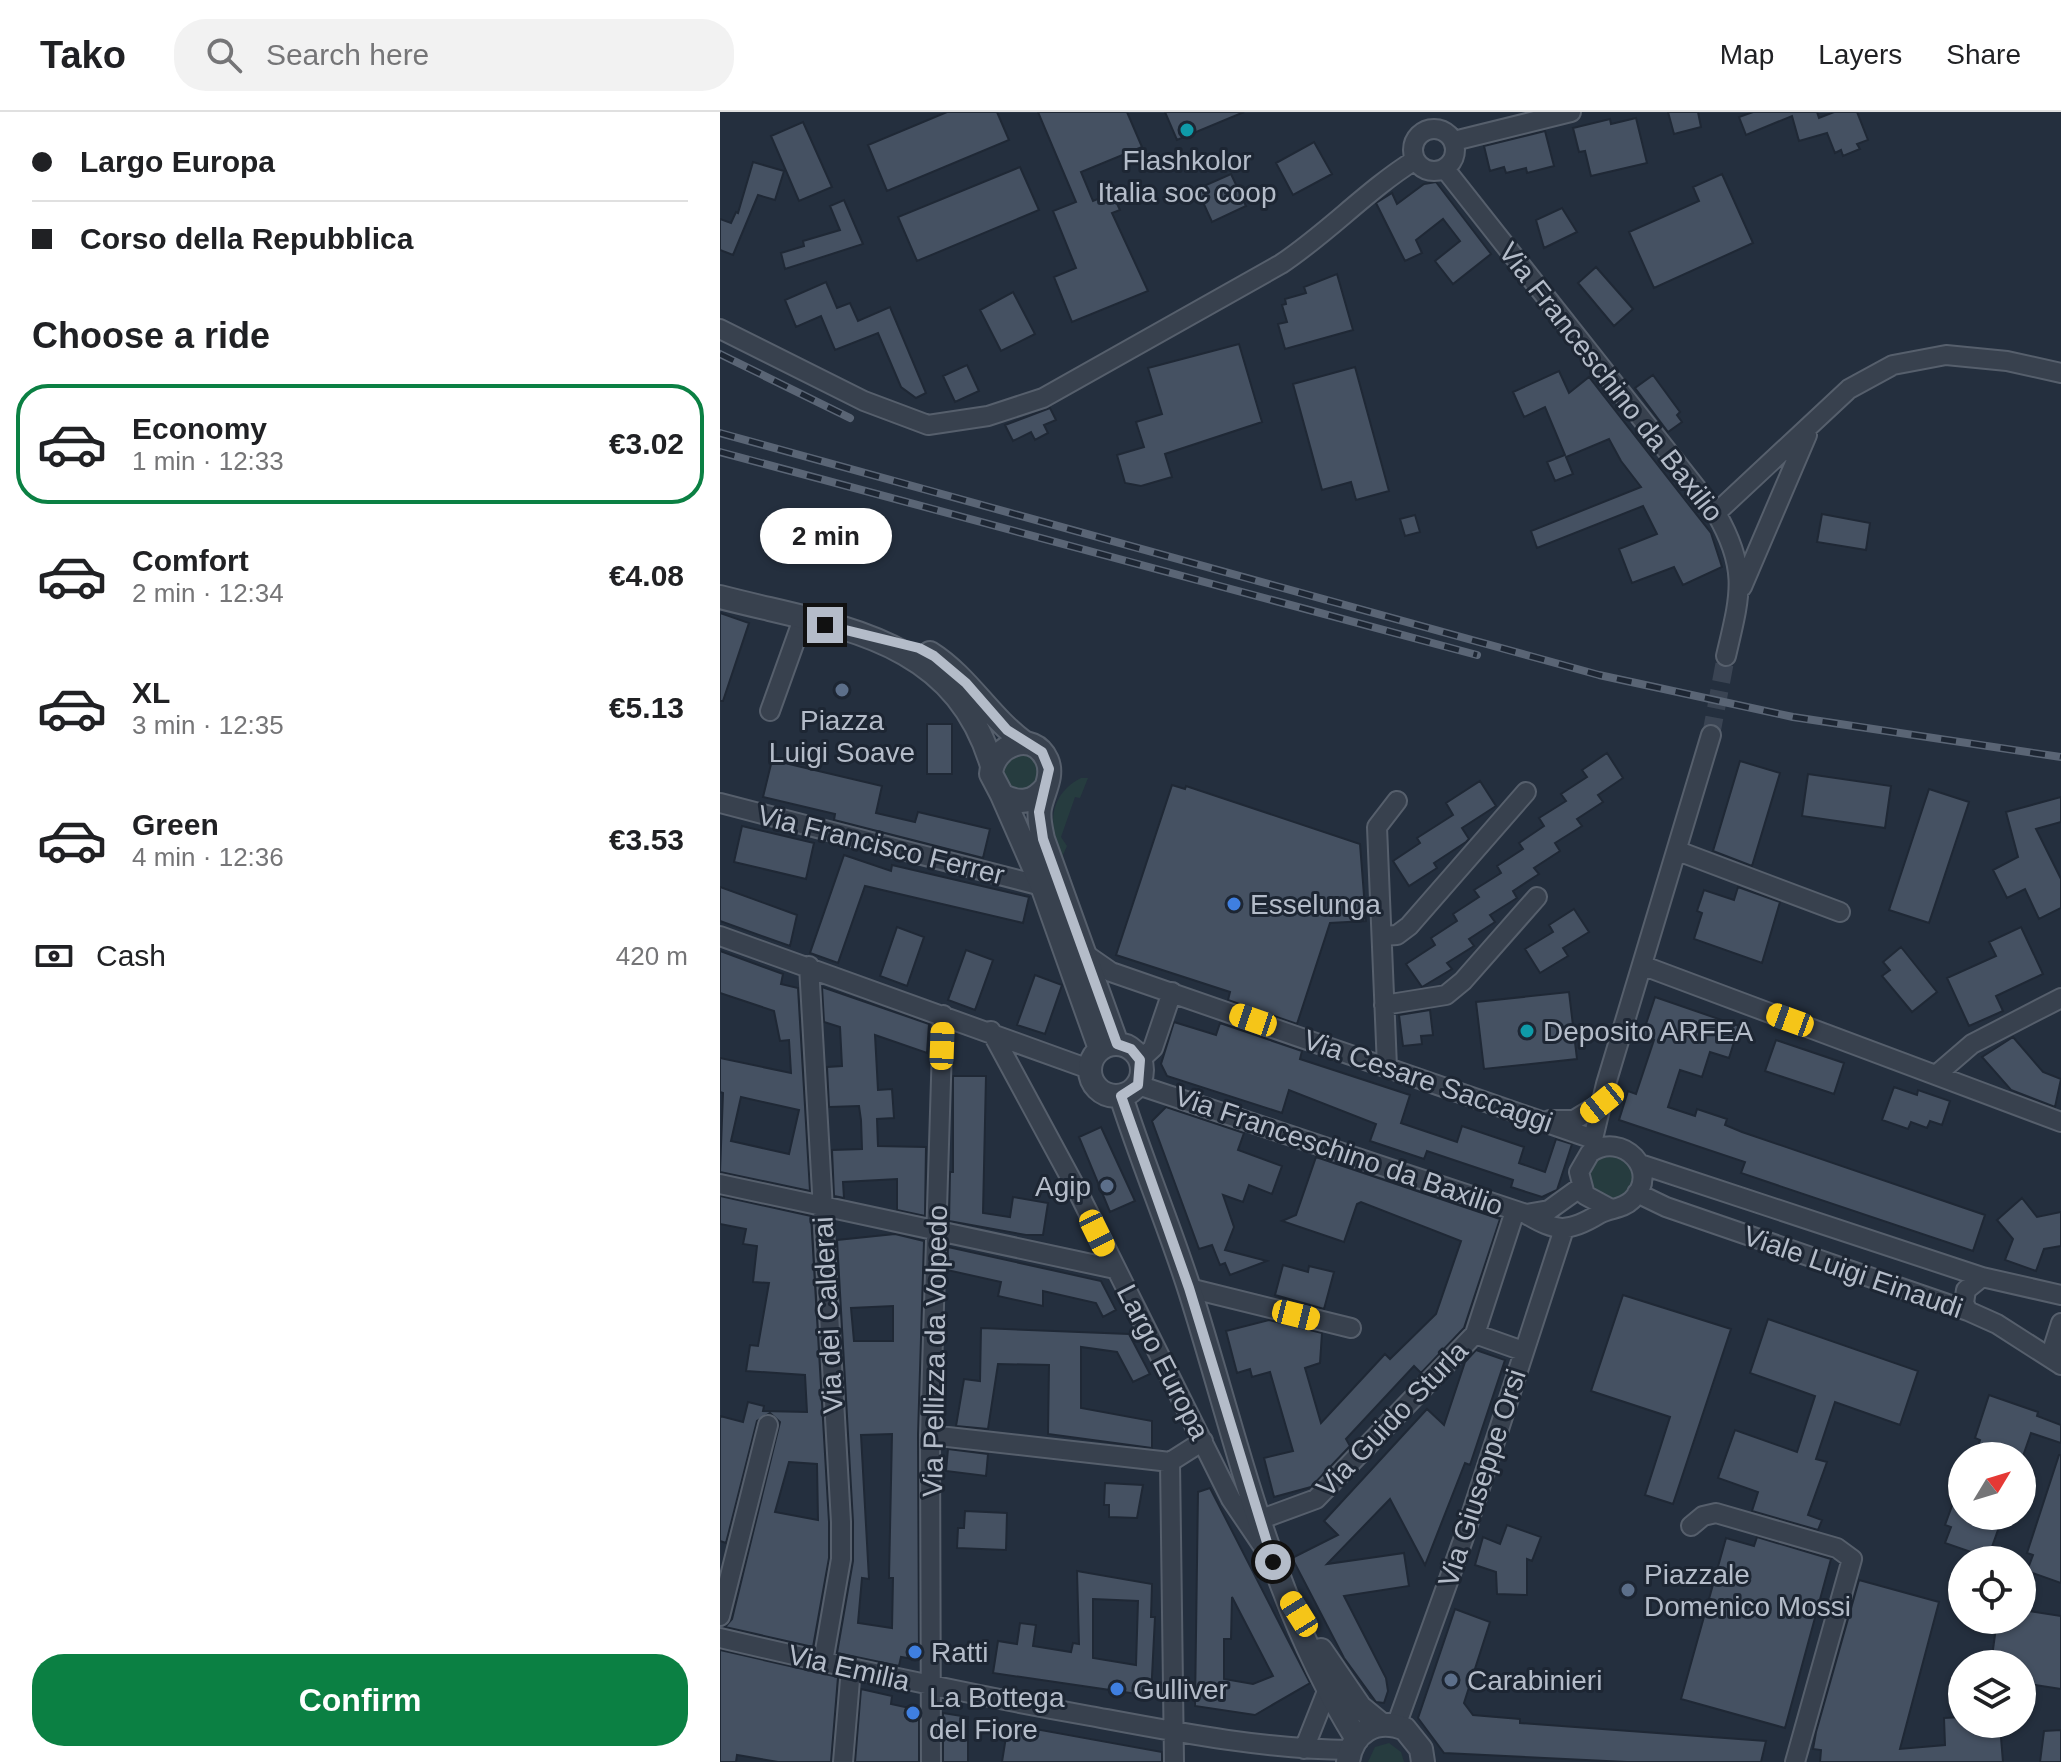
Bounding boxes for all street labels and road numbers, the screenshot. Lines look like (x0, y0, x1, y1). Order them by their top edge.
street label: Via Franceschino da Baxilio (1493, 237, 1729, 527)
street label: Via Francisco Ferrer (754, 799, 1008, 891)
street label: Via Cesare Saccaggi (1300, 1024, 1556, 1138)
street label: Via Franceschino da Baxilio (1171, 1080, 1507, 1222)
street label: Via Pellizza da Volpedo (917, 1205, 953, 1497)
street label: Via dei Calderai (807, 1216, 849, 1414)
street label: Viale Luigi Einaudi (1739, 1220, 1967, 1324)
street label: Largo Europa (1111, 1279, 1216, 1445)
street label: Via Guido Sturla (1310, 1335, 1474, 1503)
street label: Via Giuseppe Orsi (1432, 1365, 1532, 1591)
street label: Via Emilia (785, 1639, 913, 1697)

